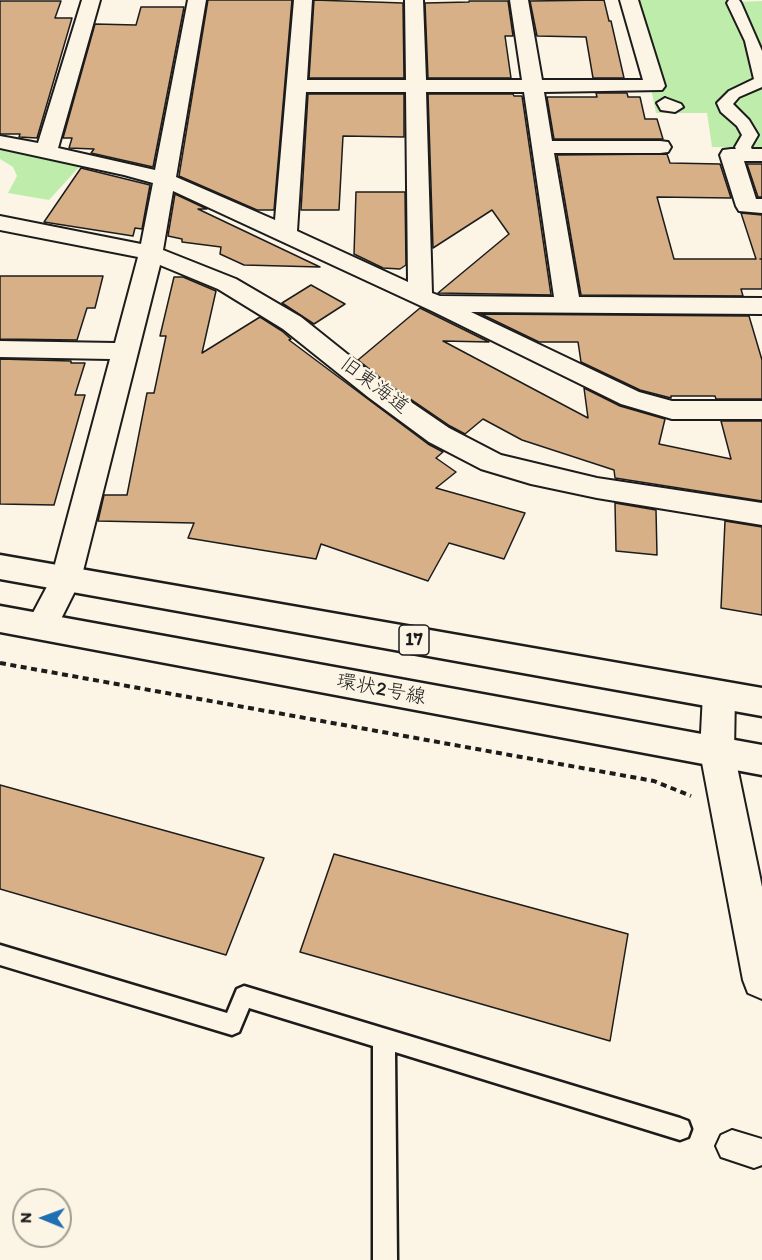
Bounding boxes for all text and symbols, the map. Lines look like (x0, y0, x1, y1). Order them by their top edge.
street label: 旧東海道 (335, 352, 413, 420)
road number: 17 (399, 625, 429, 655)
street label: 環状2号線 (334, 670, 428, 710)
north arrow (12, 1188, 72, 1248)
text: N (16, 1212, 35, 1223)

